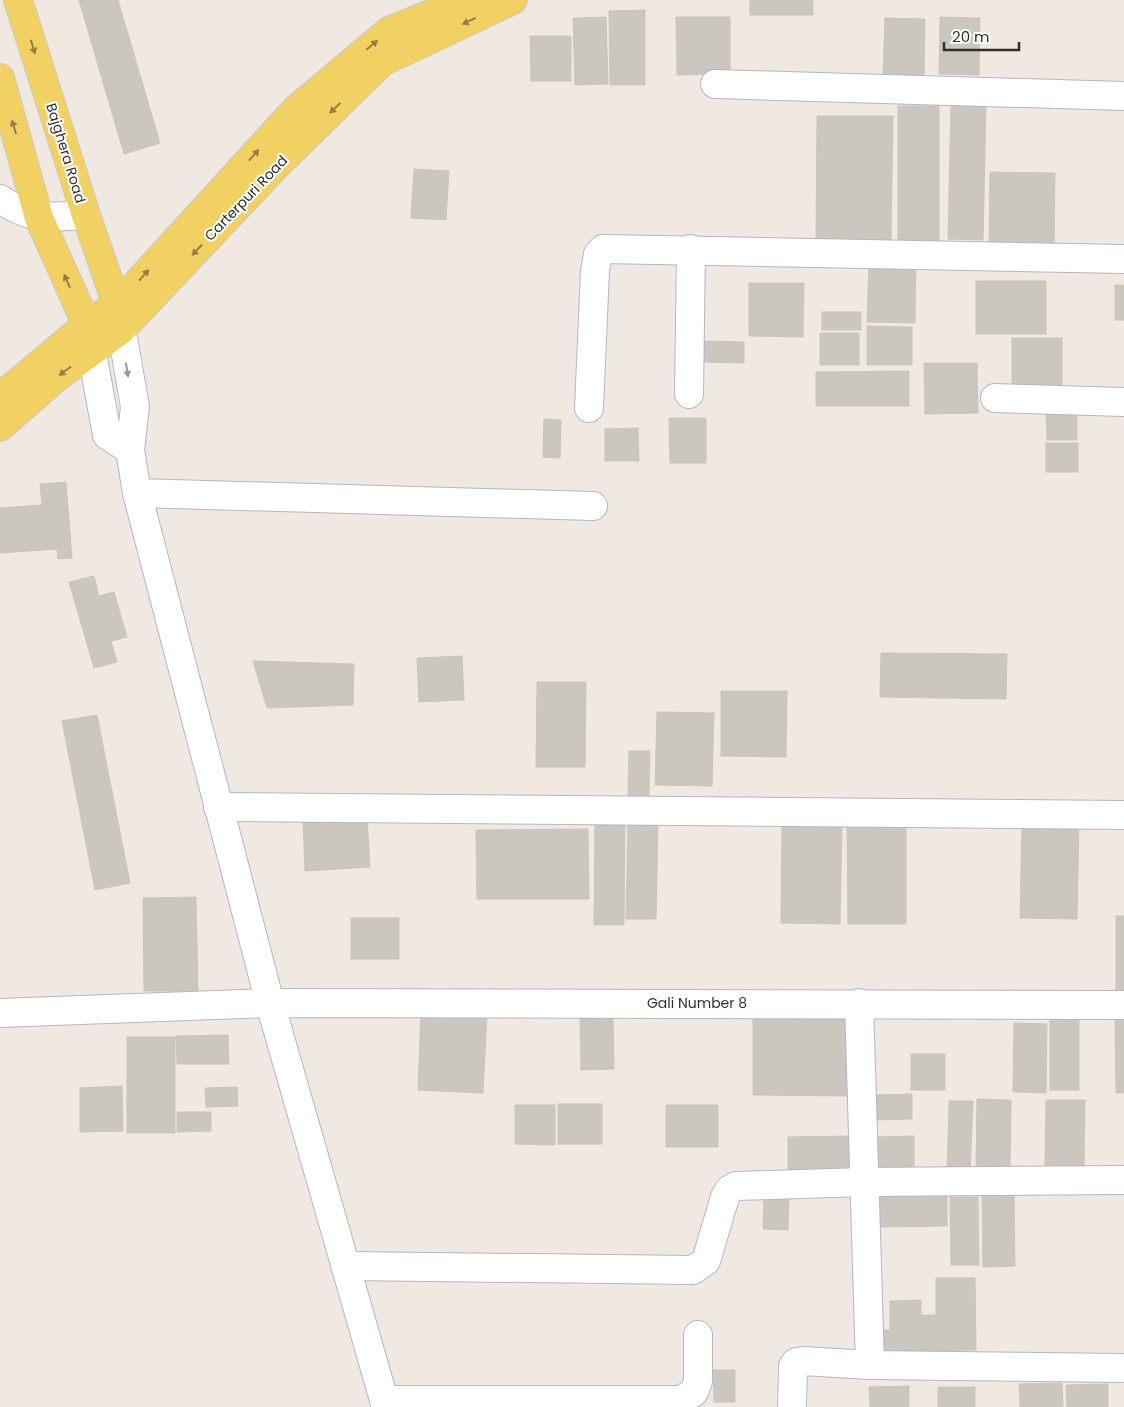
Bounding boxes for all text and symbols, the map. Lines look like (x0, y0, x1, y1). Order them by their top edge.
one-way arrow (462, 17, 476, 25)
scale bar (944, 20, 1019, 52)
text: 20 m (952, 26, 990, 47)
one-way arrow (29, 39, 37, 54)
one-way arrow (365, 39, 378, 50)
street label: Bajghera Road (41, 101, 91, 205)
one-way arrow (329, 102, 341, 114)
one-way arrow (10, 120, 18, 135)
one-way arrow (248, 149, 259, 162)
street label: Carterpuri Road (200, 151, 292, 245)
one-way arrow (191, 243, 203, 255)
one-way arrow (138, 270, 150, 282)
one-way arrow (62, 274, 70, 288)
one-way arrow (124, 362, 132, 378)
one-way arrow (58, 366, 72, 376)
street label: Gali Number 8 (647, 993, 747, 1013)

